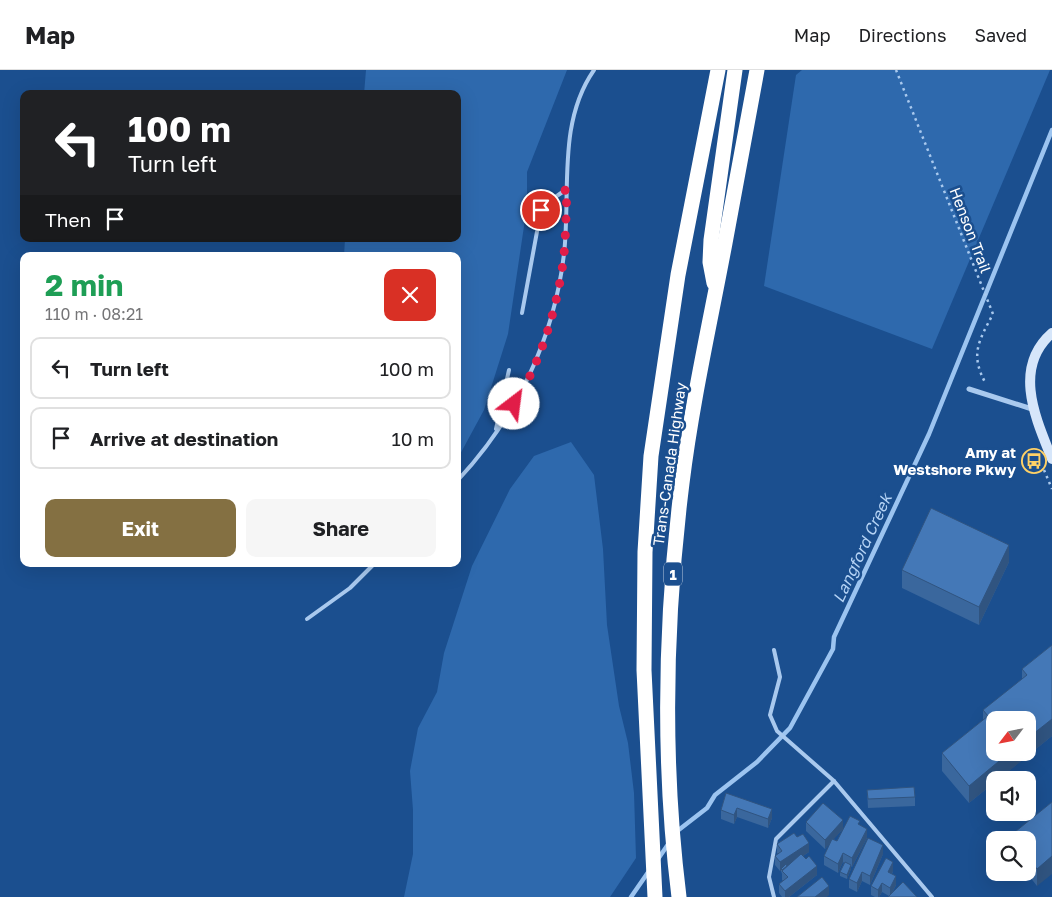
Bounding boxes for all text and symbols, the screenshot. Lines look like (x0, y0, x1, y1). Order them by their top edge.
text: Map (25, 20, 75, 49)
text: Map (794, 24, 830, 46)
text: Directions (858, 24, 946, 46)
text: Saved (974, 24, 1027, 46)
text: 100 m (128, 108, 231, 150)
icon: left (45, 110, 110, 175)
text: Turn left (128, 150, 217, 177)
street label: Henson Trail (946, 185, 996, 276)
pin (520, 189, 562, 231)
icon: arrive (527, 196, 555, 224)
icon: arrive (101, 205, 129, 233)
text: Then (45, 208, 91, 231)
text: 2 min (45, 267, 123, 303)
button: close (384, 269, 436, 321)
text: 110 m · 08:21 (45, 304, 143, 324)
icon: left (47, 354, 75, 382)
text: Turn left (90, 357, 169, 380)
text: 100 m (380, 357, 434, 380)
position arrow (487, 377, 539, 429)
street label: Trans-Canada Highway (649, 380, 689, 547)
icon: arrive (47, 424, 75, 452)
text: Arrive at destination (90, 427, 278, 450)
text: 10 m (391, 427, 434, 450)
place label: Amy at Westshore Pkwy (893, 443, 1016, 478)
bus stop icon: Amy at Westshore Pkwy (1021, 448, 1047, 474)
water label: Langford Creek (828, 489, 897, 606)
button: Exit (45, 499, 236, 557)
button: Share (246, 499, 436, 557)
road number: 1 (664, 562, 682, 586)
north arrow (986, 711, 1036, 761)
map controls (986, 711, 1036, 881)
button: sound (986, 771, 1036, 821)
button: search (986, 831, 1036, 881)

